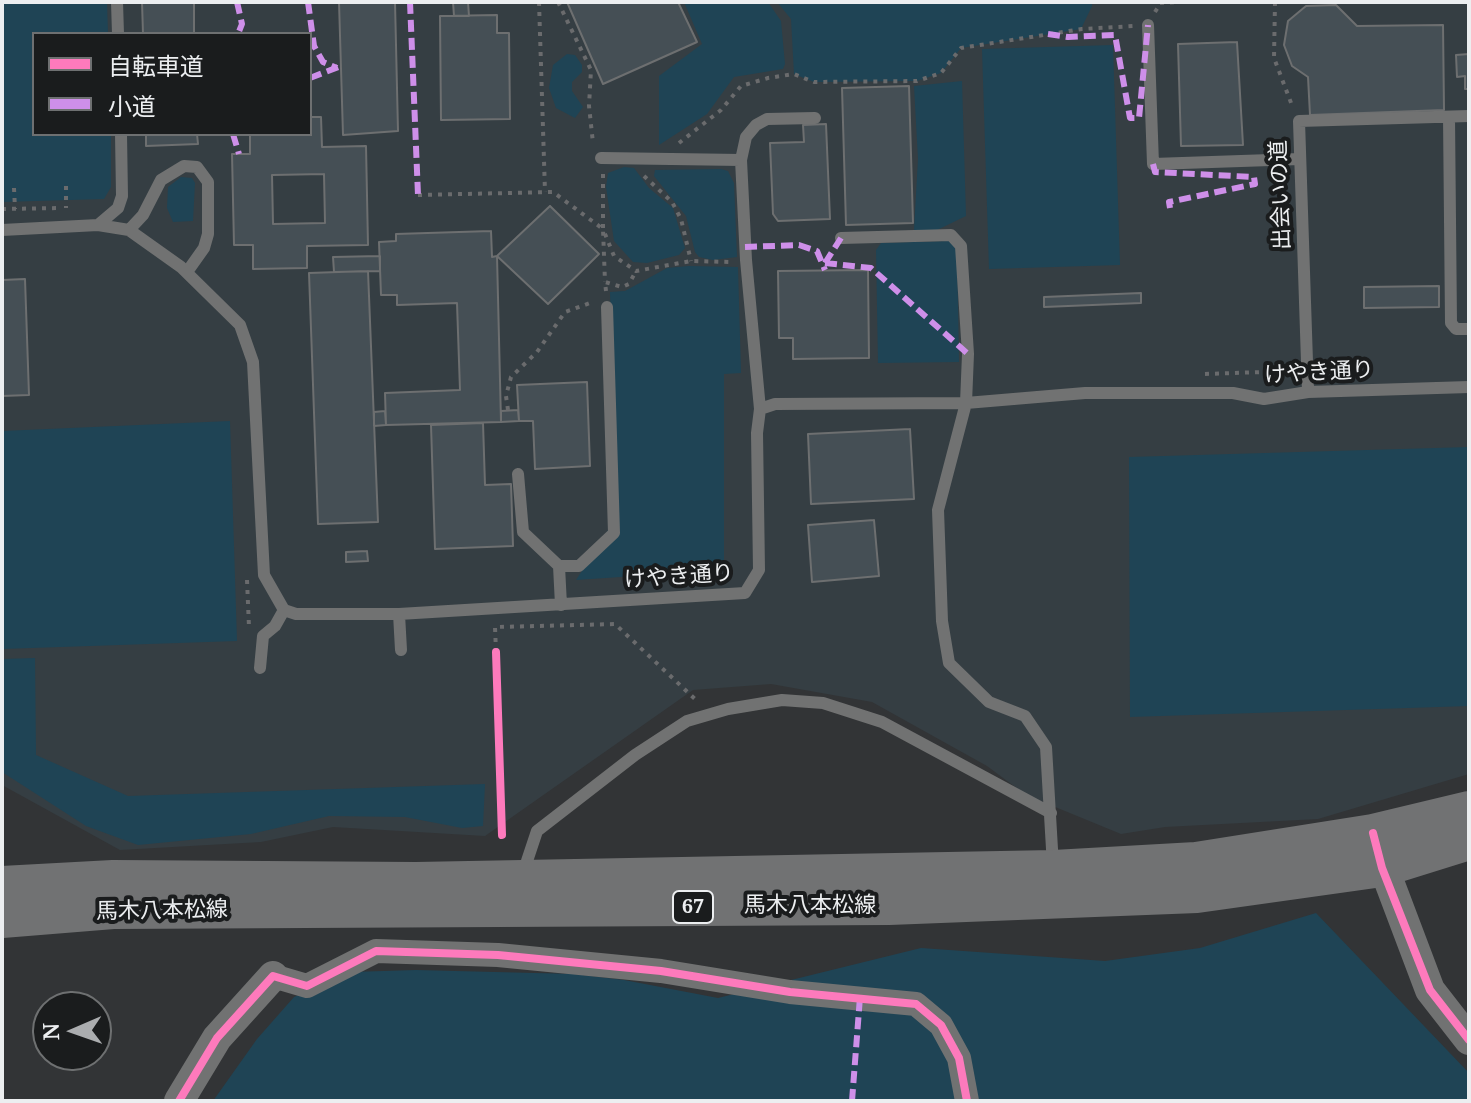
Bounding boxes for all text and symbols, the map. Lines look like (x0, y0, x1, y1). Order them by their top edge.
legend (32, 32, 312, 136)
text: 自転車道 (108, 49, 204, 82)
text: 小道 (108, 89, 156, 122)
street label: 出会いの道 (1266, 140, 1296, 250)
street label: けやき通り (1263, 357, 1375, 389)
street label: けやき通り (623, 560, 735, 594)
road number: 67 (673, 891, 713, 923)
street label: 馬木八本松線 (744, 893, 876, 919)
street label: 馬木八本松線 (96, 897, 228, 925)
north arrow (32, 991, 112, 1071)
text: N (35, 1023, 65, 1041)

